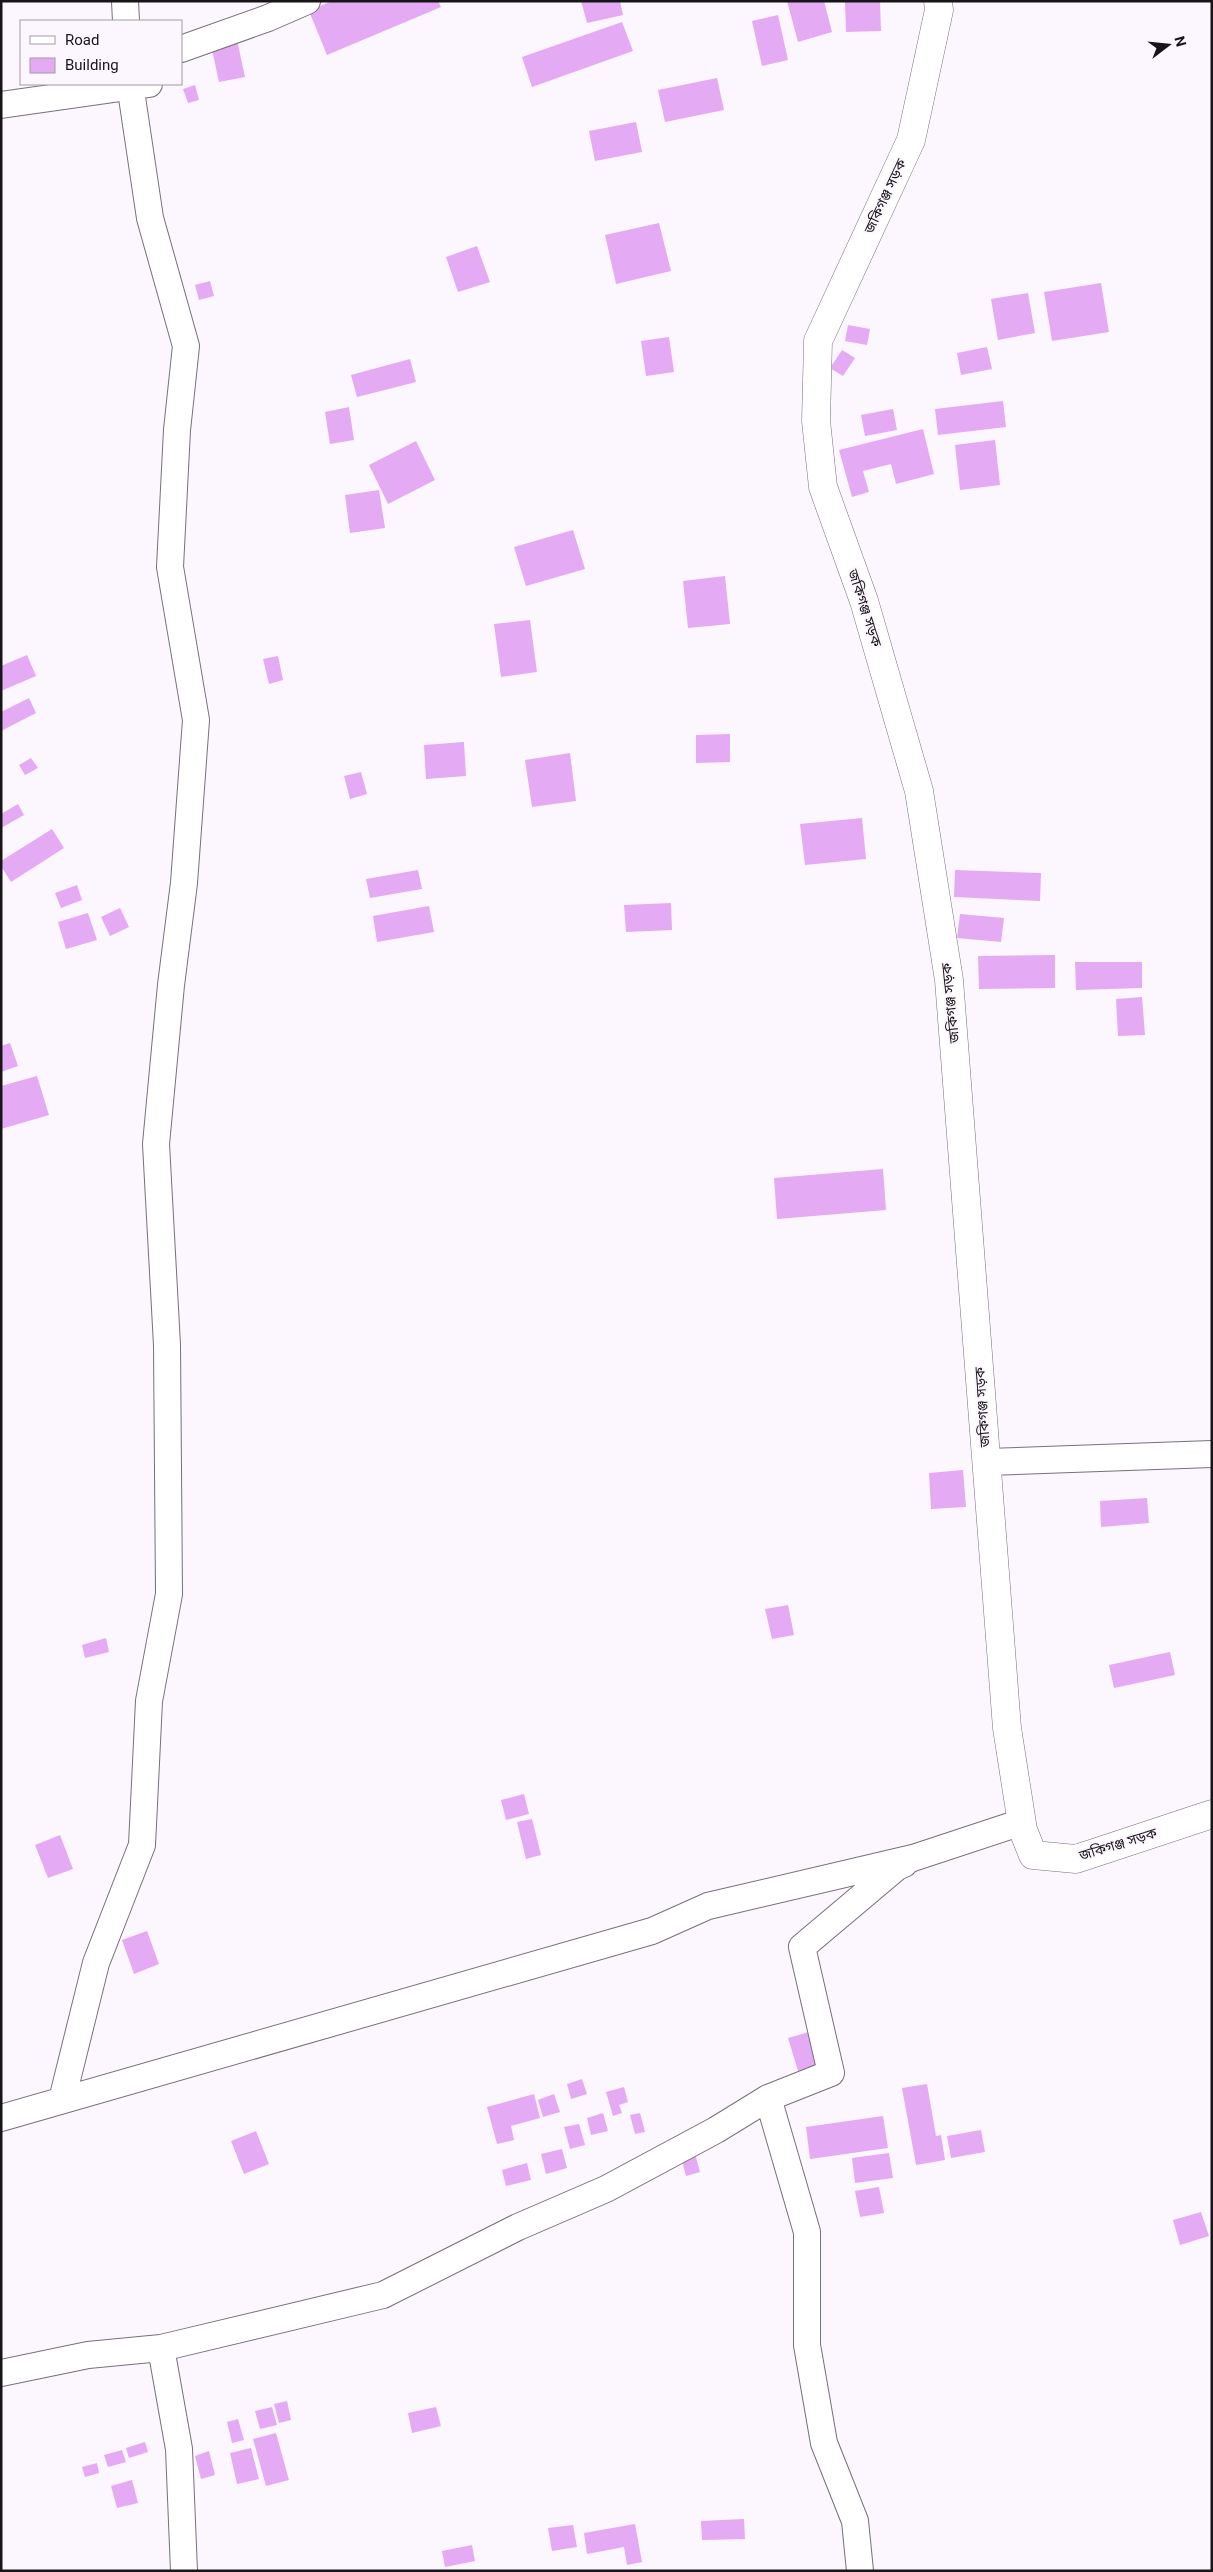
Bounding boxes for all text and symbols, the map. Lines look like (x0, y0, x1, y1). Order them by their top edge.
legend (20, 20, 182, 85)
north arrow (1143, 20, 1193, 70)
text: Road (65, 31, 99, 49)
text: N (1171, 34, 1190, 48)
text: Building (65, 56, 119, 74)
street label: জকিগঞ্জ সড়ক (860, 156, 910, 237)
street label: জকিগঞ্জ সড়ক (845, 566, 885, 649)
street label: জকিগঞ্জ সড়ক (938, 962, 962, 1045)
street label: জকিগঞ্জ সড়ক (971, 1366, 993, 1449)
street label: জকিগঞ্জ সড়ক (1076, 1824, 1159, 1864)

